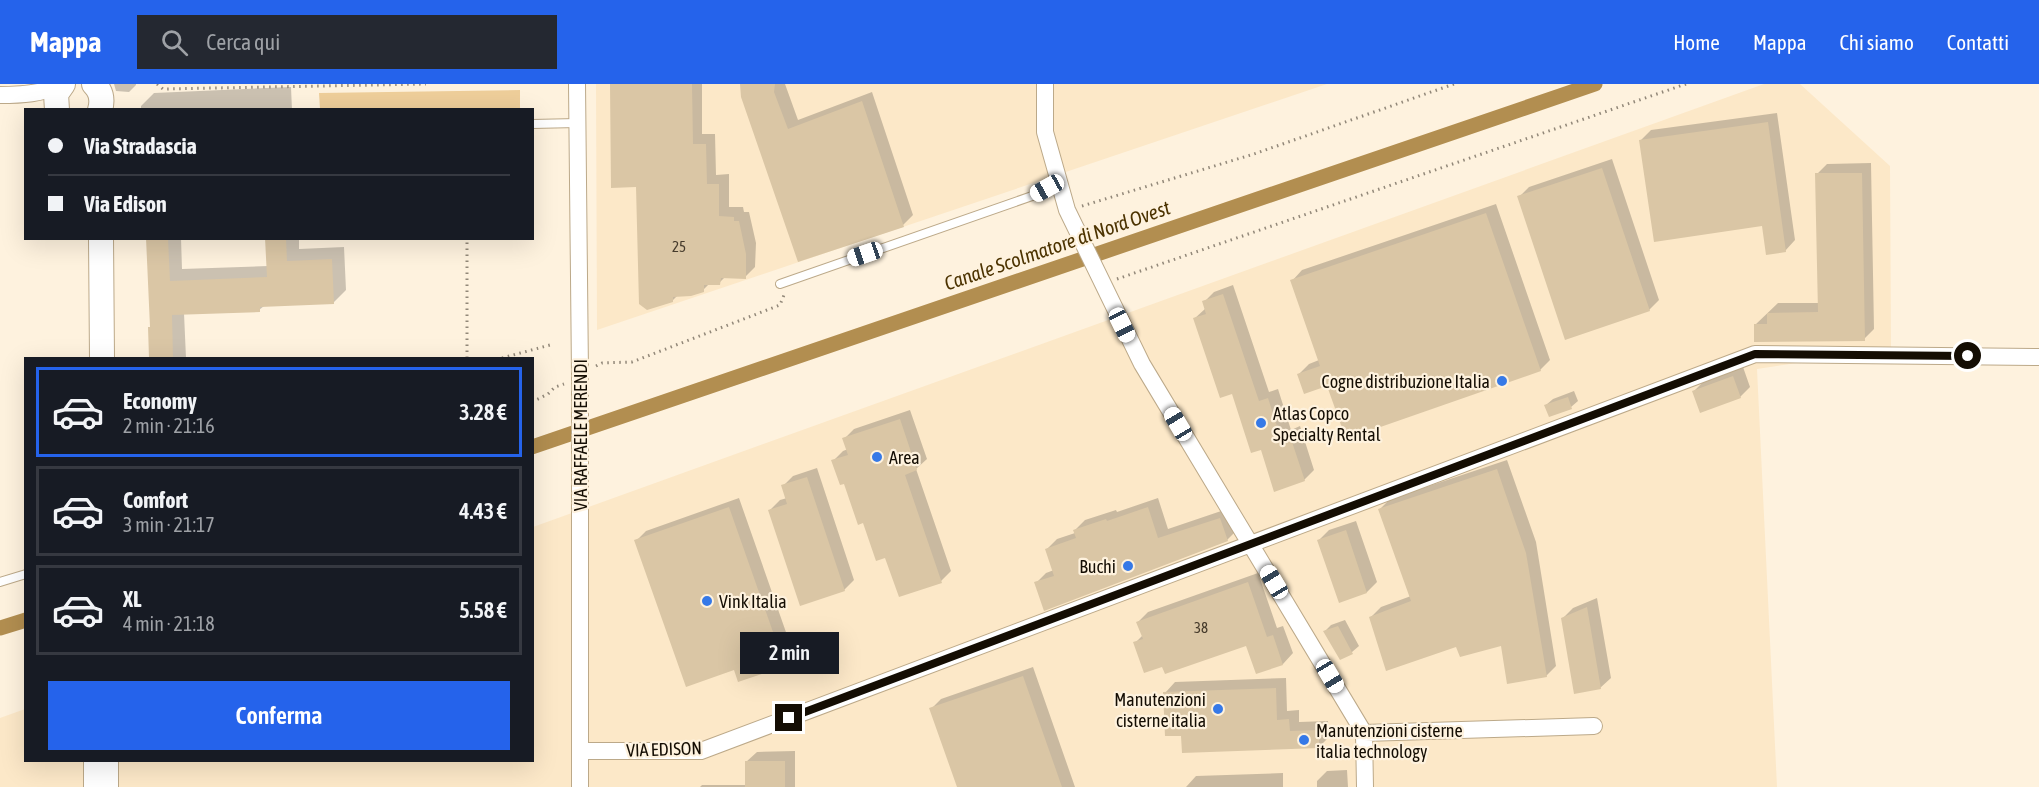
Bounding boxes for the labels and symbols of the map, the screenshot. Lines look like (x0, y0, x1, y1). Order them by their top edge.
car (1027, 171, 1067, 205)
water label: Canale Scolmatore di Nord Ovest (941, 195, 1173, 295)
house number: 25 (672, 238, 686, 255)
car (845, 240, 885, 268)
car (1106, 305, 1138, 345)
route start (1954, 342, 1981, 369)
street label: VIA RAFFAELE MERENDI (570, 359, 591, 511)
place label: Cogne distribuzione Italia (1322, 371, 1490, 392)
marker: Cogne distribuzione Italia (1495, 374, 1509, 388)
place label: Atlas Copco Specialty Rental (1273, 403, 1381, 445)
car (1161, 404, 1195, 444)
marker: Atlas Copco Specialty Rental (1254, 416, 1268, 430)
place label: Area (889, 447, 920, 468)
marker: Area (870, 450, 884, 464)
place label: Buchi (1079, 556, 1116, 577)
marker: Buchi (1121, 559, 1135, 573)
car (1257, 562, 1291, 602)
place label: Vink Italia (719, 591, 787, 612)
marker: Vink Italia (700, 594, 714, 608)
house number: 38 (1194, 619, 1208, 636)
callout: 2 min (740, 631, 838, 673)
car (1313, 656, 1347, 696)
place label: Manutenzioni cisterne italia (1114, 689, 1206, 731)
marker: Manutenzioni cisterne italia (1211, 702, 1225, 716)
route end (775, 704, 802, 731)
place label: Manutenzioni cisterne italia technology (1316, 720, 1463, 762)
marker: Manutenzioni cisterne italia technology (1297, 733, 1311, 747)
street label: VIA EDISON (626, 737, 702, 761)

